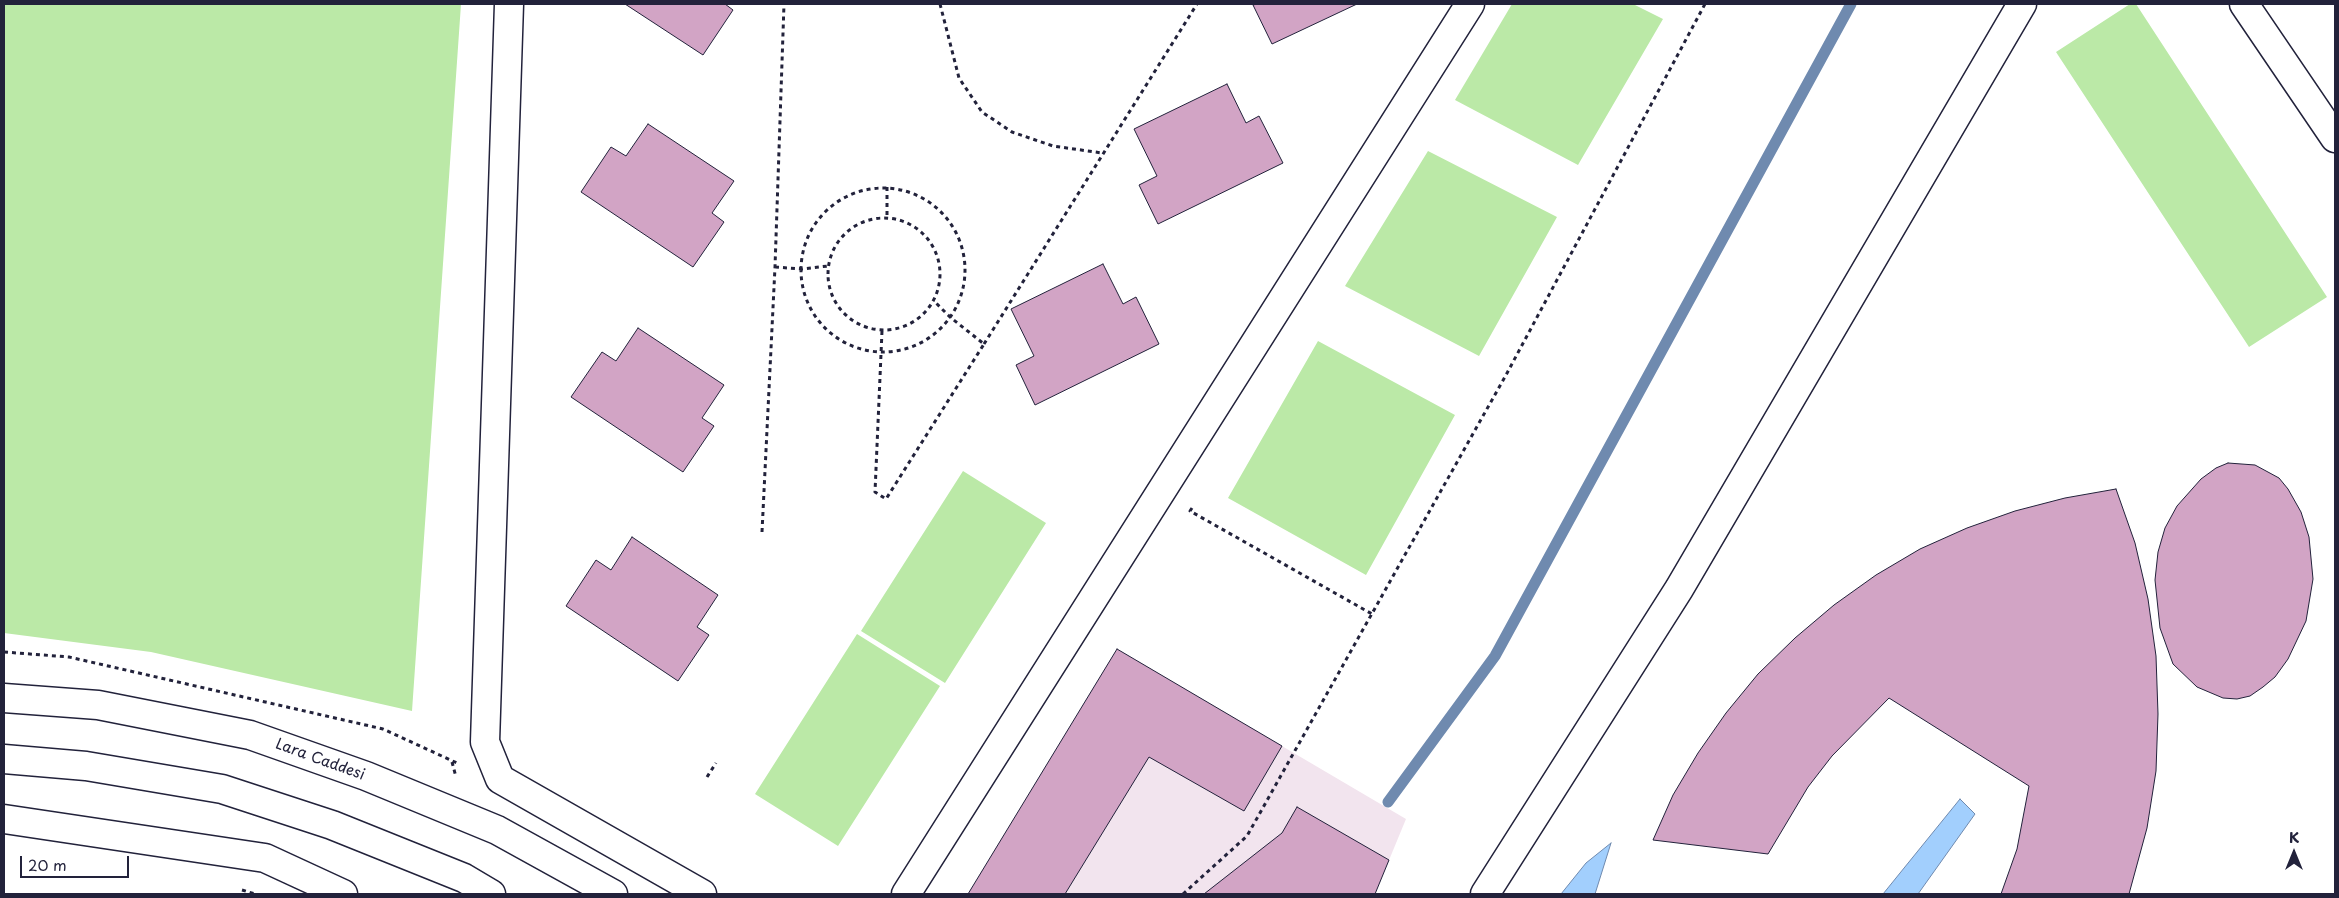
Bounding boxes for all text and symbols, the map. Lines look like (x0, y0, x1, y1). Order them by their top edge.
street label: Lara Caddesi (273, 736, 367, 784)
text: K (2289, 827, 2299, 848)
north arrow (2269, 828, 2319, 878)
scale bar (22, 846, 131, 878)
text: 20 m (28, 853, 67, 876)

